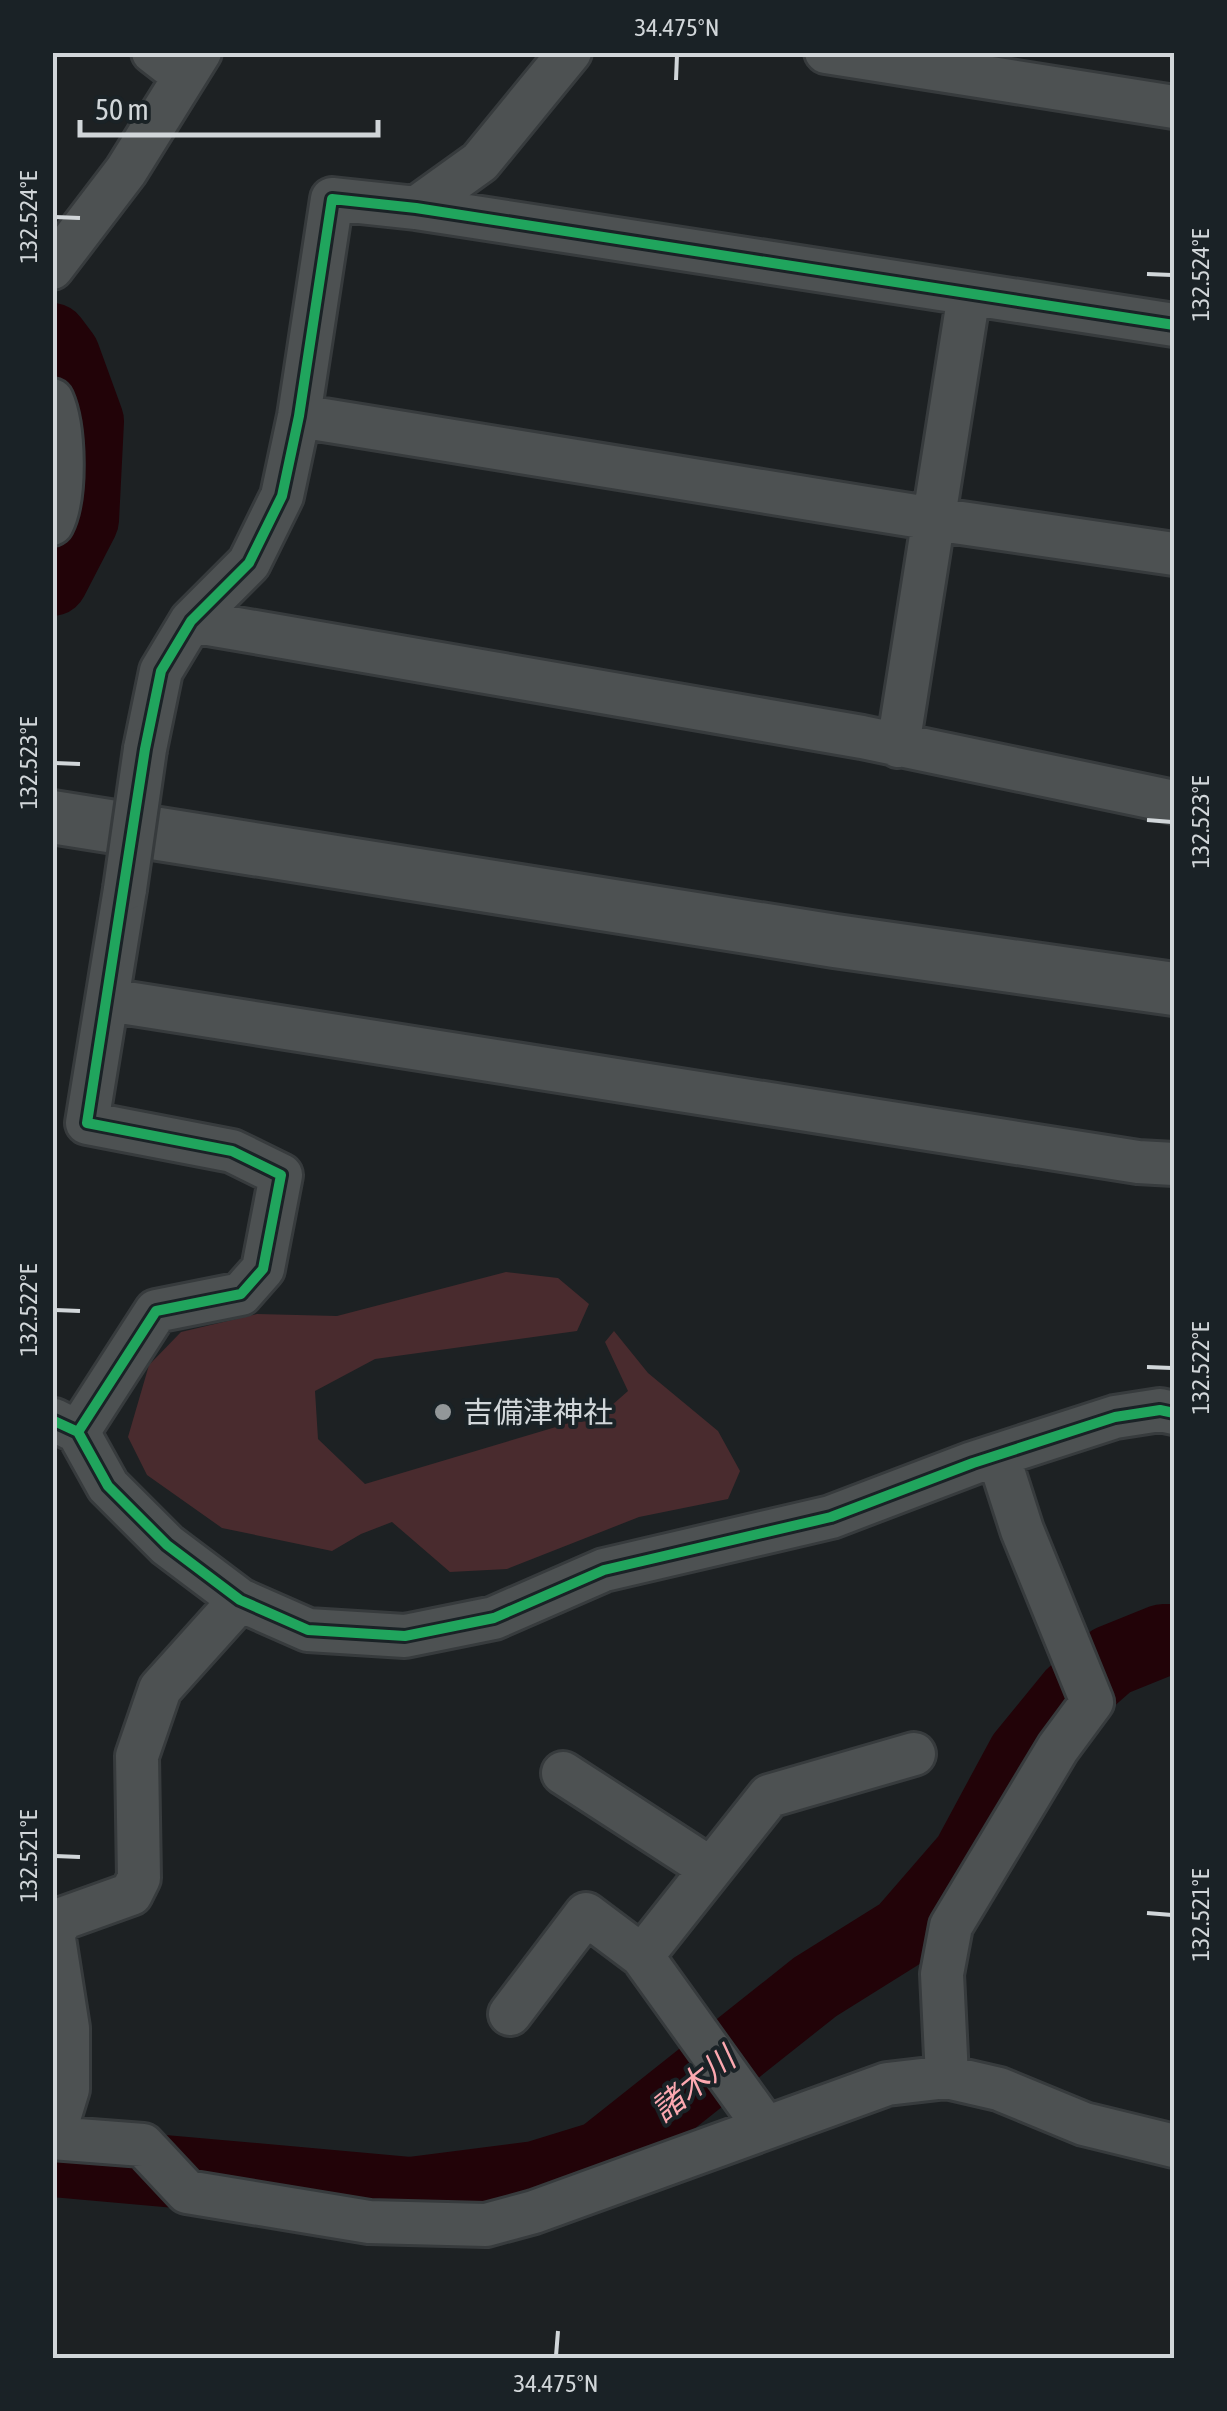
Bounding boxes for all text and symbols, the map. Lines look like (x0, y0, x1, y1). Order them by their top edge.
text: 34.475°N (635, 13, 719, 41)
scale bar (80, 75, 378, 137)
text: 50 m (95, 92, 149, 126)
text: 132.524°E (14, 170, 42, 263)
text: 132.524°E (1186, 228, 1214, 321)
text: 132.523°E (14, 716, 42, 809)
text: 132.523°E (1186, 775, 1214, 868)
text: 132.522°E (14, 1263, 42, 1356)
text: 132.522°E (1186, 1321, 1214, 1414)
place label: 吉備津神社 (463, 1395, 613, 1429)
marker: 吉備津神社 (432, 1401, 454, 1423)
text: 132.521°E (14, 1809, 42, 1902)
text: 132.521°E (1186, 1868, 1214, 1961)
water label: 諸木川 (644, 2038, 744, 2129)
text: 34.475°N (514, 2369, 598, 2397)

